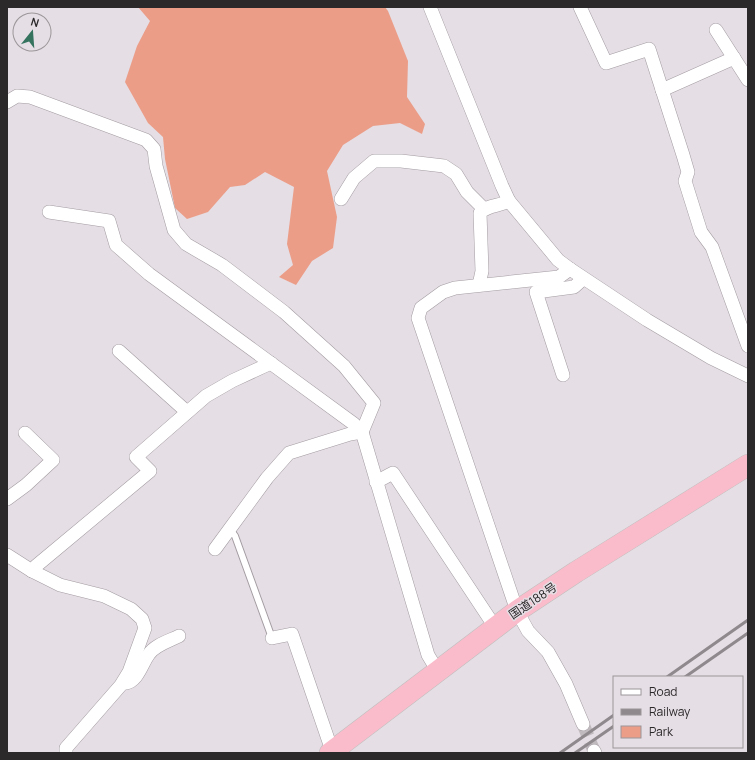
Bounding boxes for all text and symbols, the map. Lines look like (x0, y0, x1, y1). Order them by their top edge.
north arrow (12, 12, 52, 52)
text: N (29, 14, 41, 30)
street label: 国道188号 (505, 578, 560, 623)
legend (613, 676, 743, 748)
text: Road (649, 683, 677, 700)
text: Railway (649, 703, 691, 720)
text: Park (649, 723, 674, 740)

